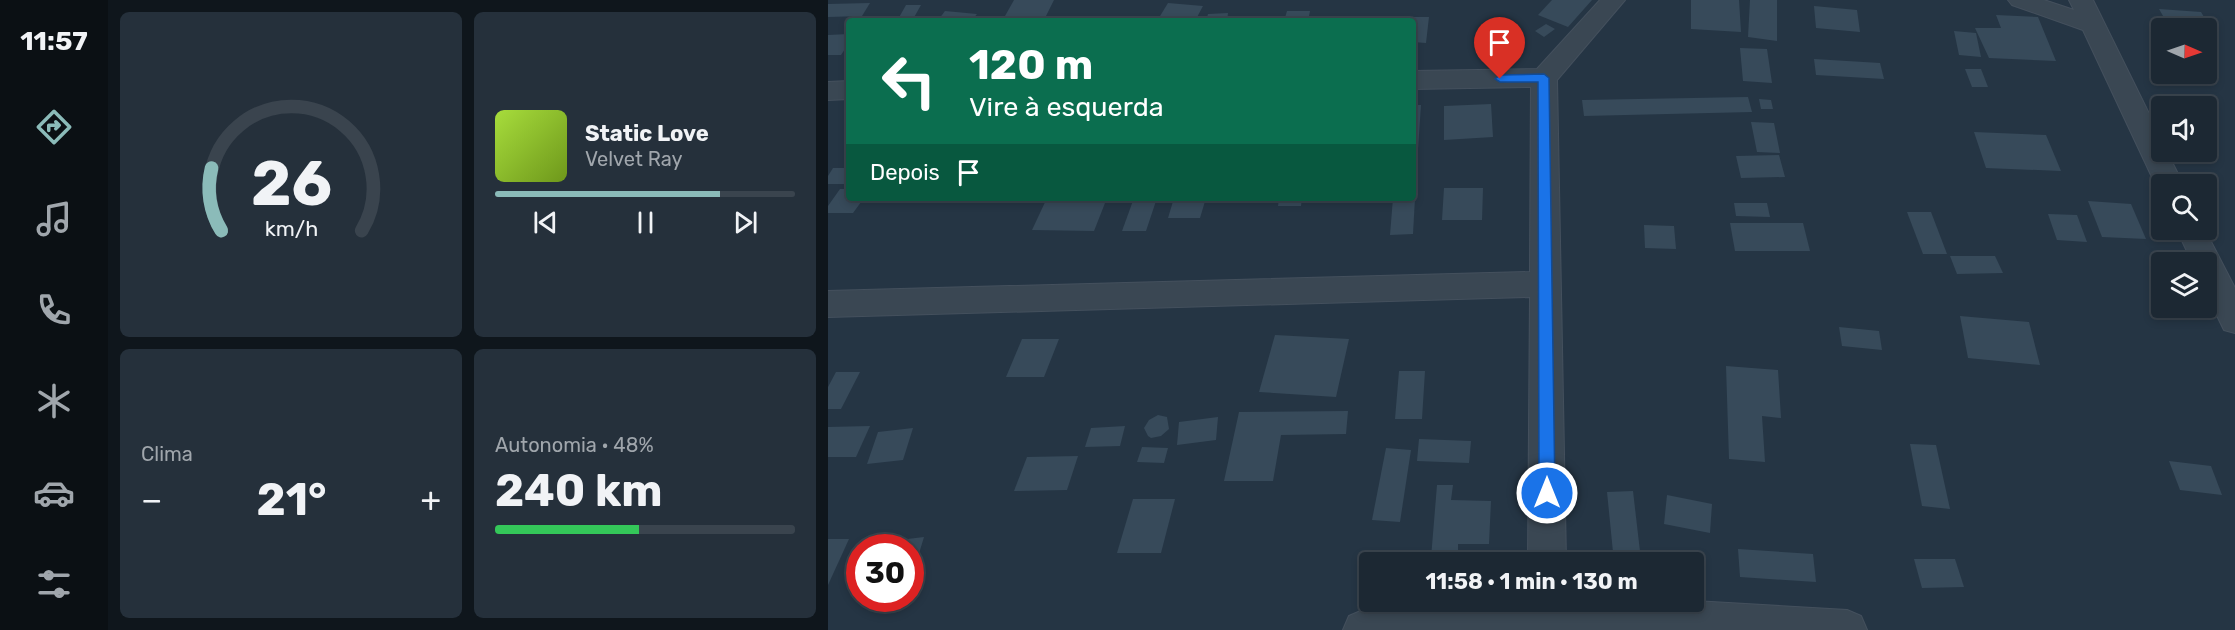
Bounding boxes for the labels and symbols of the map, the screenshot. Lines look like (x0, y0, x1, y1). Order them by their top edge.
pin (1474, 17, 1525, 79)
north arrow (2151, 18, 2217, 84)
position arrow (1515, 461, 1579, 525)
speed limit sign: 30 (846, 534, 924, 612)

